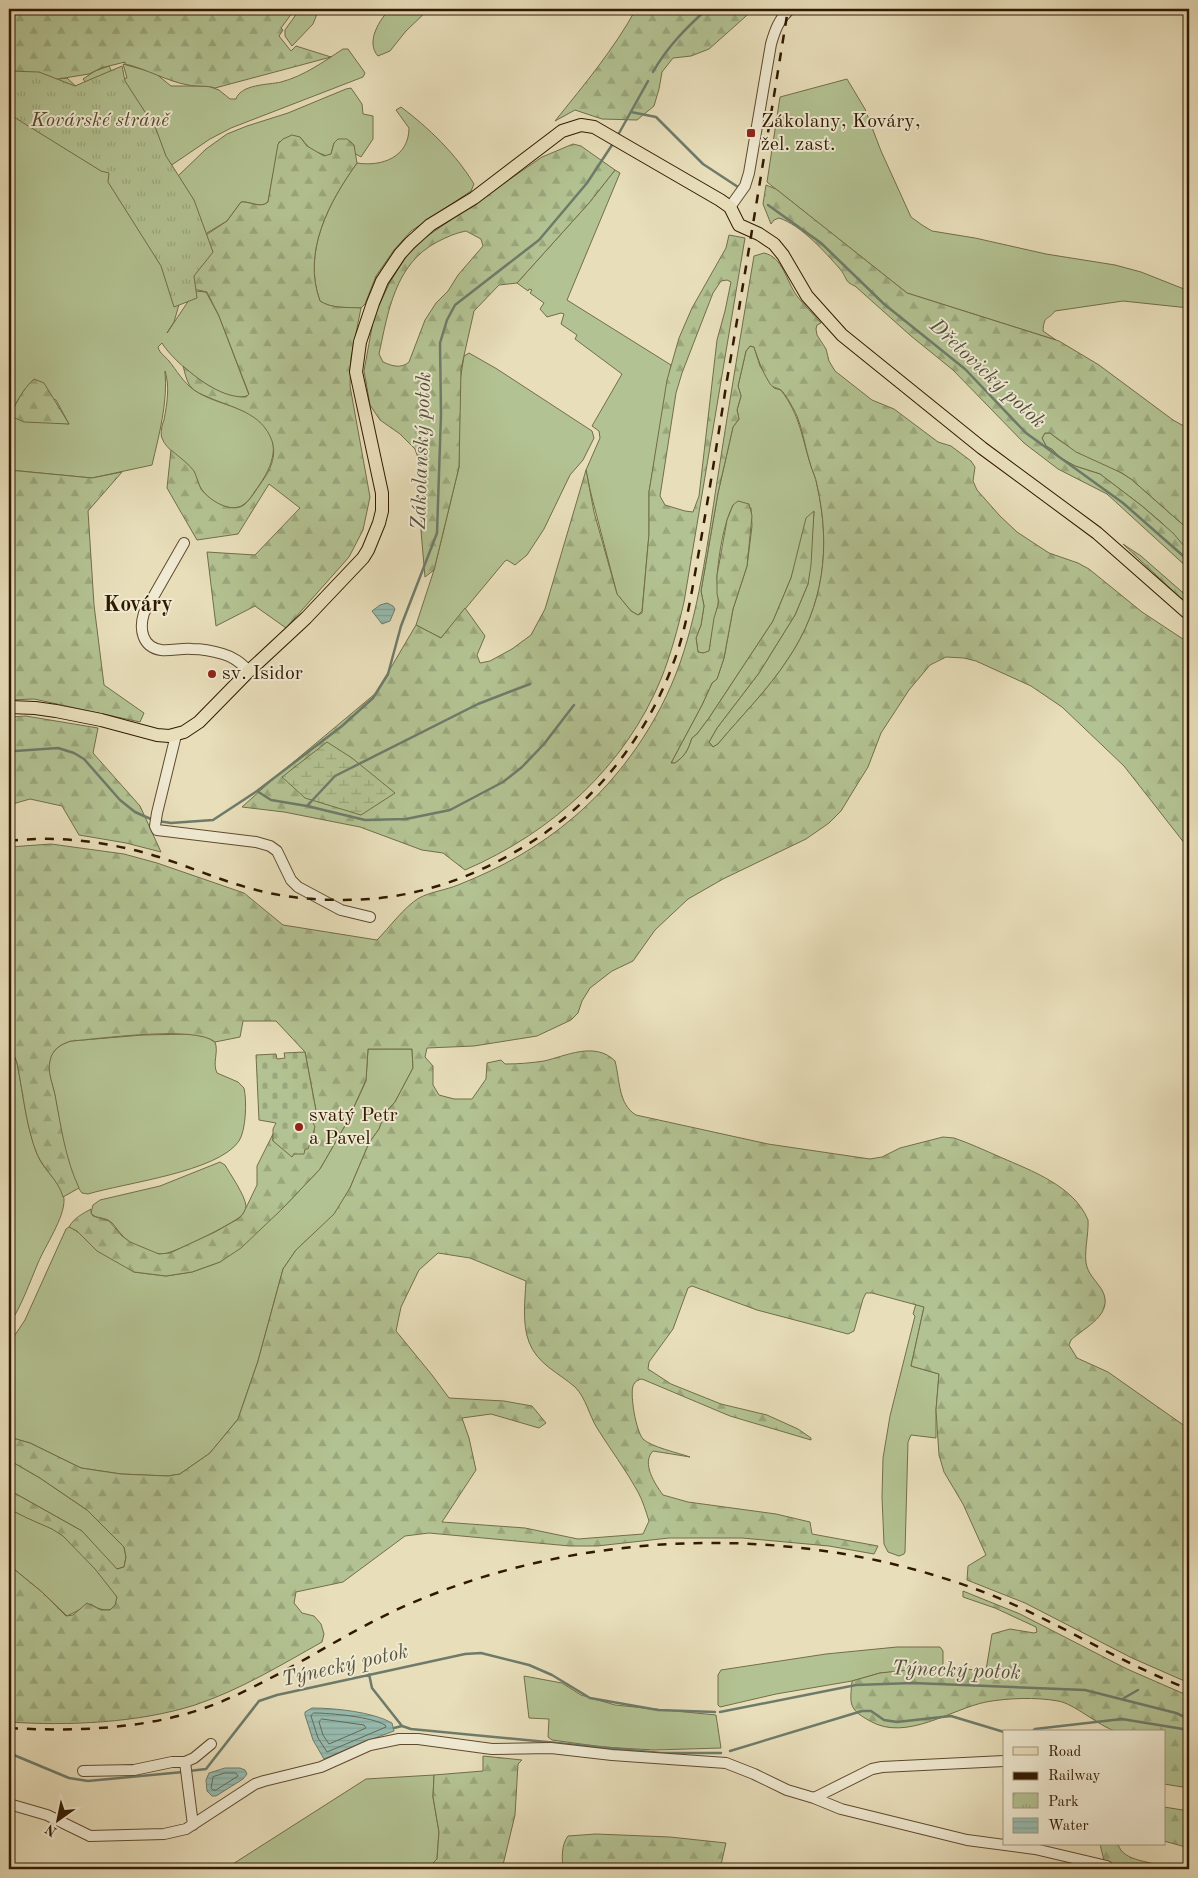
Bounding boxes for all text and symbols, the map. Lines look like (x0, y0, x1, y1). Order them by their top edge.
park label: Kovárské stráně (30, 111, 171, 131)
place label: Zákolany, Kováry, žel. zast. (761, 112, 921, 155)
marker: Zákolany, Kováry, žel. zast. (745, 127, 757, 139)
water label: Dřetovický potok (924, 314, 1049, 433)
water label: Zákolanský potok (409, 371, 435, 531)
district label: Kováry (103, 594, 173, 616)
place label: sv. Isidor (222, 664, 303, 684)
marker: sv. Isidor (206, 668, 218, 680)
place label: svatý Petr a Pavel (309, 1106, 398, 1149)
marker: svatý Petr a Pavel (293, 1121, 305, 1133)
water label: Týnecký potok (280, 1641, 410, 1691)
water label: Týnecký potok (891, 1658, 1021, 1684)
legend (1003, 1730, 1166, 1846)
text: Road (1048, 1745, 1082, 1760)
text: Railway (1048, 1769, 1101, 1784)
text: Park (1048, 1795, 1079, 1810)
north arrow (32, 1796, 82, 1846)
text: Water (1048, 1819, 1089, 1834)
text: N (43, 1821, 60, 1839)

